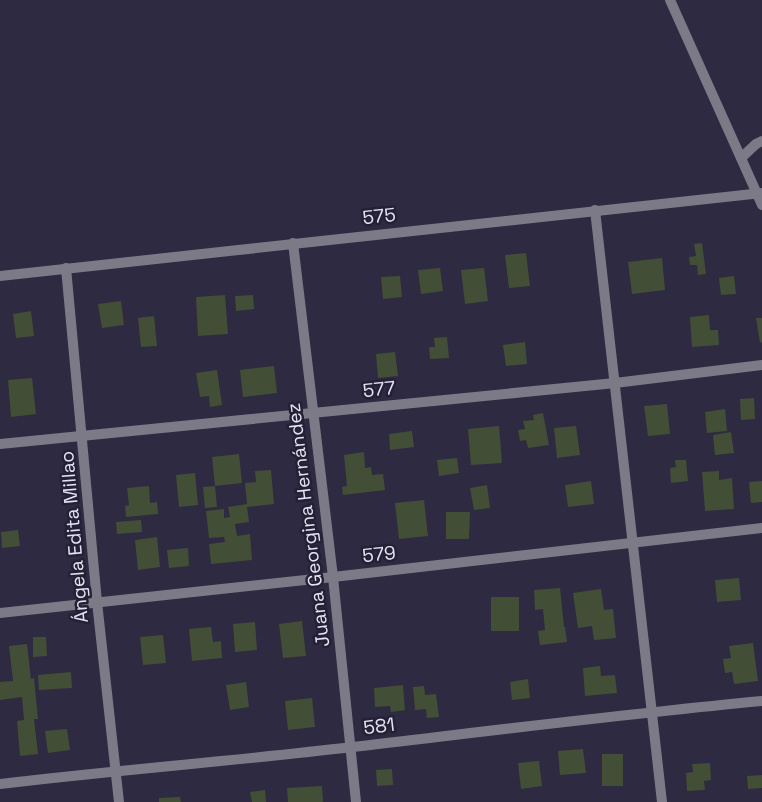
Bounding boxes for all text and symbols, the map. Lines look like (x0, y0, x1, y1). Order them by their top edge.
street label: 575 (361, 202, 397, 230)
street label: 577 (361, 375, 397, 403)
street label: Juana Georgina Hernández (281, 402, 335, 648)
street label: Ángela Edita Millao (54, 450, 94, 624)
street label: 579 (361, 540, 397, 568)
street label: 581 (362, 712, 396, 740)

